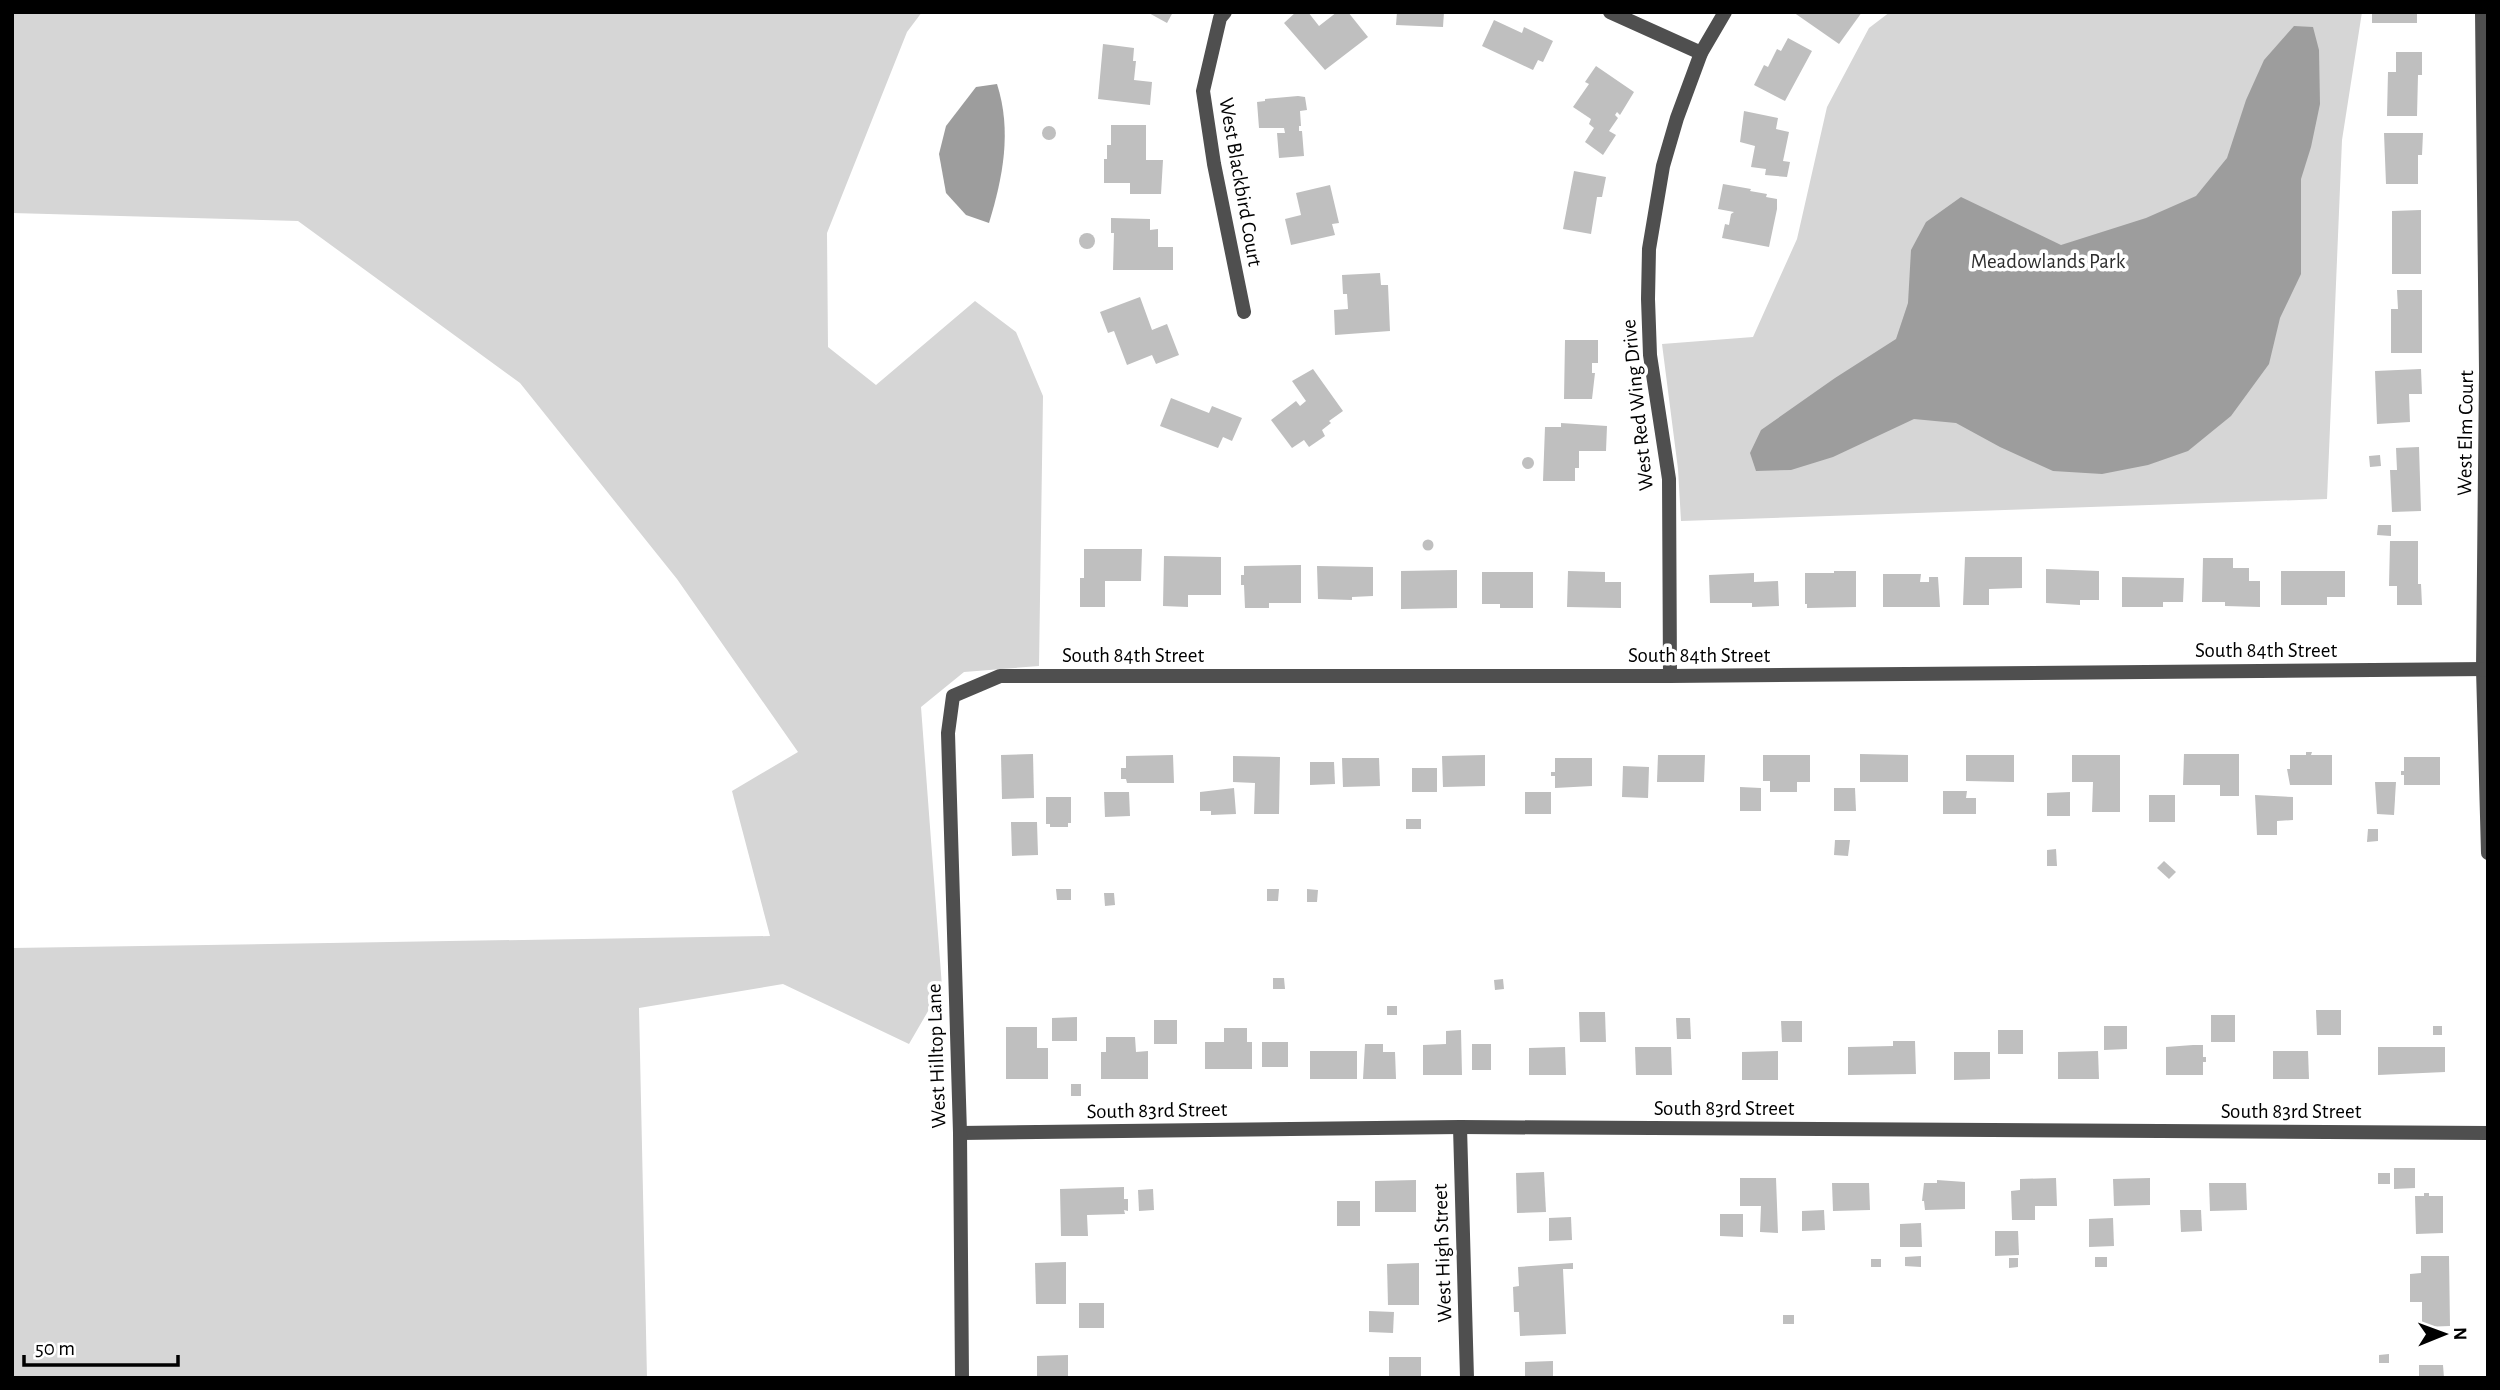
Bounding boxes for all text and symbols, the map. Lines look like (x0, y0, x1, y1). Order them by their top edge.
street label: West Blackbird Court (1215, 96, 1266, 268)
park label: Meadowlands Park (1971, 251, 2126, 272)
street label: West Red Wing Drive (1618, 318, 1657, 492)
street label: West Elm Court (2454, 370, 2477, 496)
street label: South 84th Street (2195, 640, 2337, 661)
street label: South 84th Street (1062, 645, 1204, 666)
street label: South 84th Street (1628, 645, 1770, 666)
street label: West Hilltop Lane (923, 983, 950, 1129)
street label: South 83rd Street (1654, 1098, 1795, 1119)
street label: South 83rd Street (1086, 1099, 1228, 1122)
street label: South 83rd Street (2221, 1101, 2362, 1122)
street label: West High Street (1430, 1183, 1455, 1323)
north arrow (2409, 1299, 2479, 1369)
scale bar (24, 1324, 178, 1368)
text: N (2450, 1327, 2469, 1341)
text: 50 m (35, 1338, 75, 1359)

